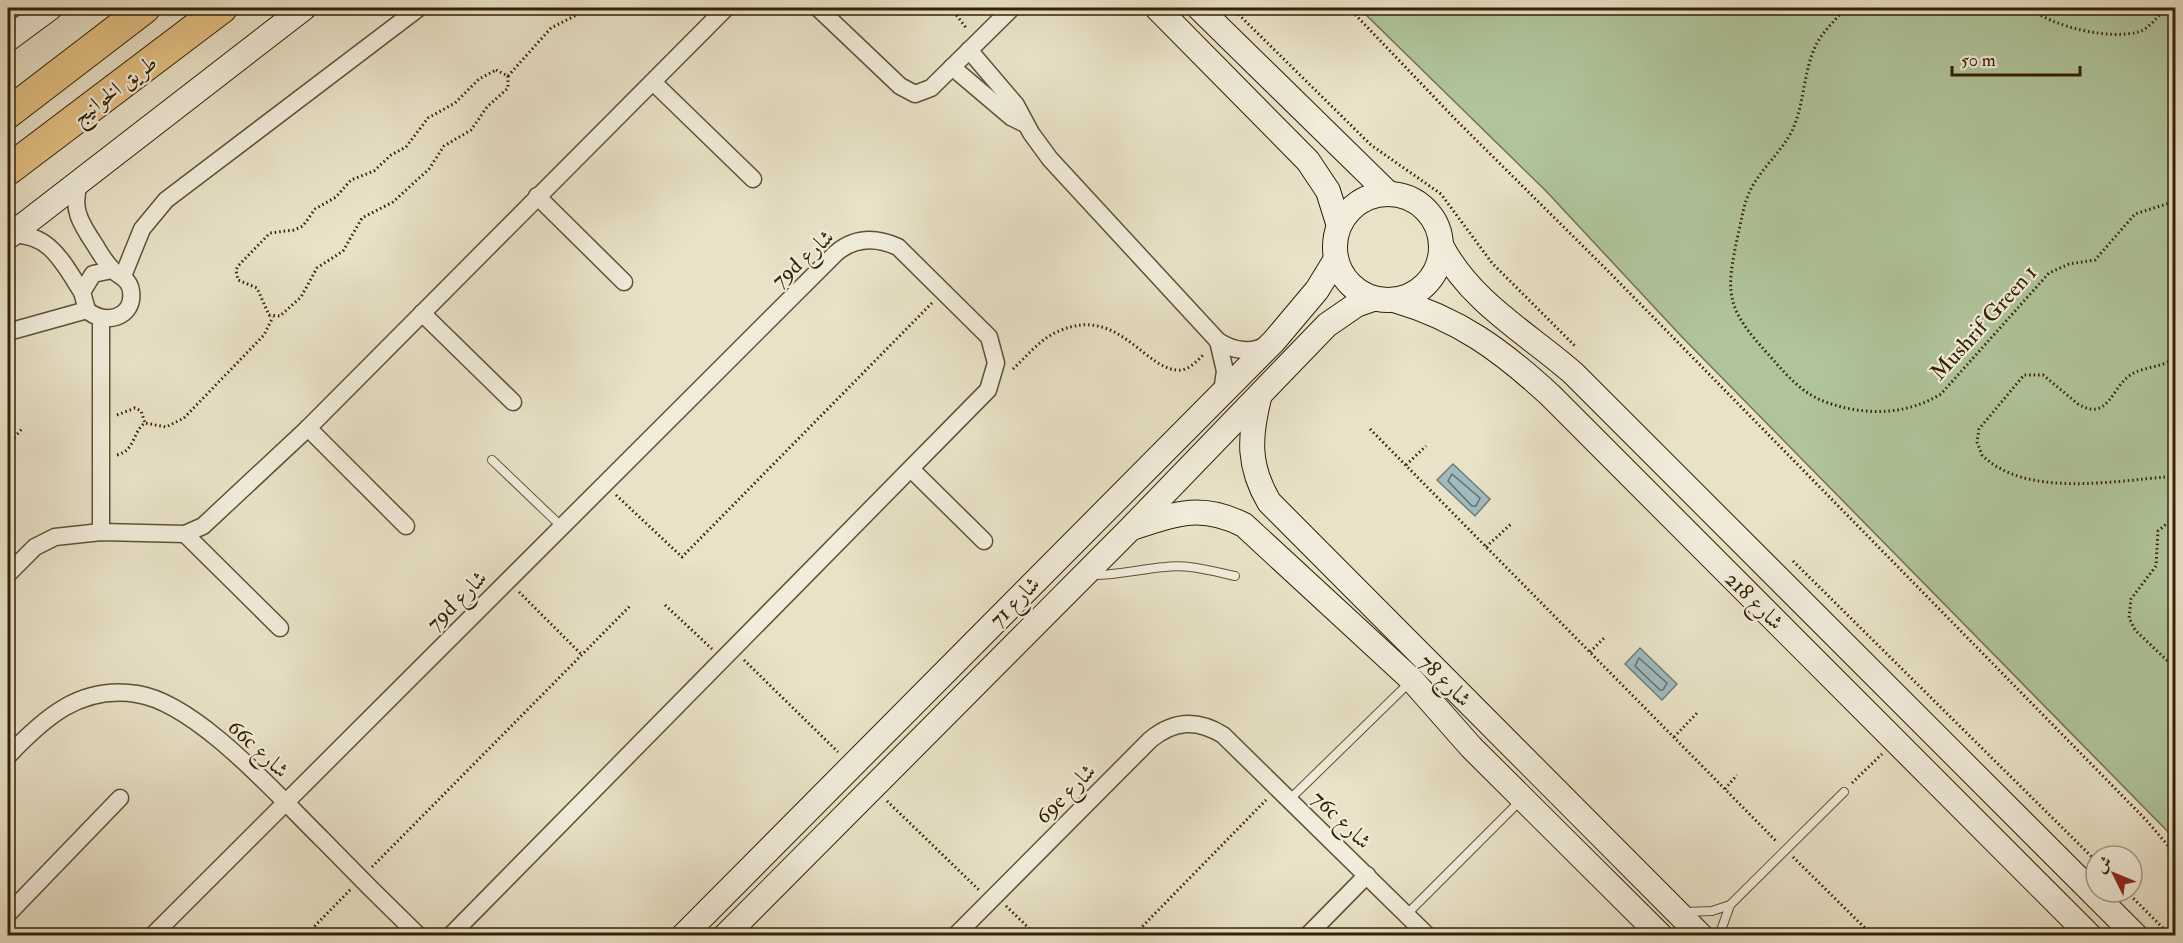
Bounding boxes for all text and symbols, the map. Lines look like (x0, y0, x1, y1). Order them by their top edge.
scale bar (1952, 39, 2080, 77)
street label: طريق الخوانيج (66, 49, 166, 135)
text: 50 m (1961, 49, 1996, 72)
street label: 79d شارع (765, 223, 843, 297)
street label: Mushrif Green 1 (1924, 259, 2043, 386)
street label: 79d شارع (420, 564, 496, 640)
street label: شارع 218 (1716, 565, 1790, 639)
street label: شارع 71 (983, 570, 1049, 636)
street label: شارع 78 (1410, 648, 1478, 716)
street label: 66c شارع (219, 713, 295, 787)
street label: 69e شارع (1030, 758, 1105, 833)
street label: 76c شارع (1303, 784, 1377, 858)
north arrow (2084, 844, 2144, 904)
text: ش (2091, 852, 2116, 877)

